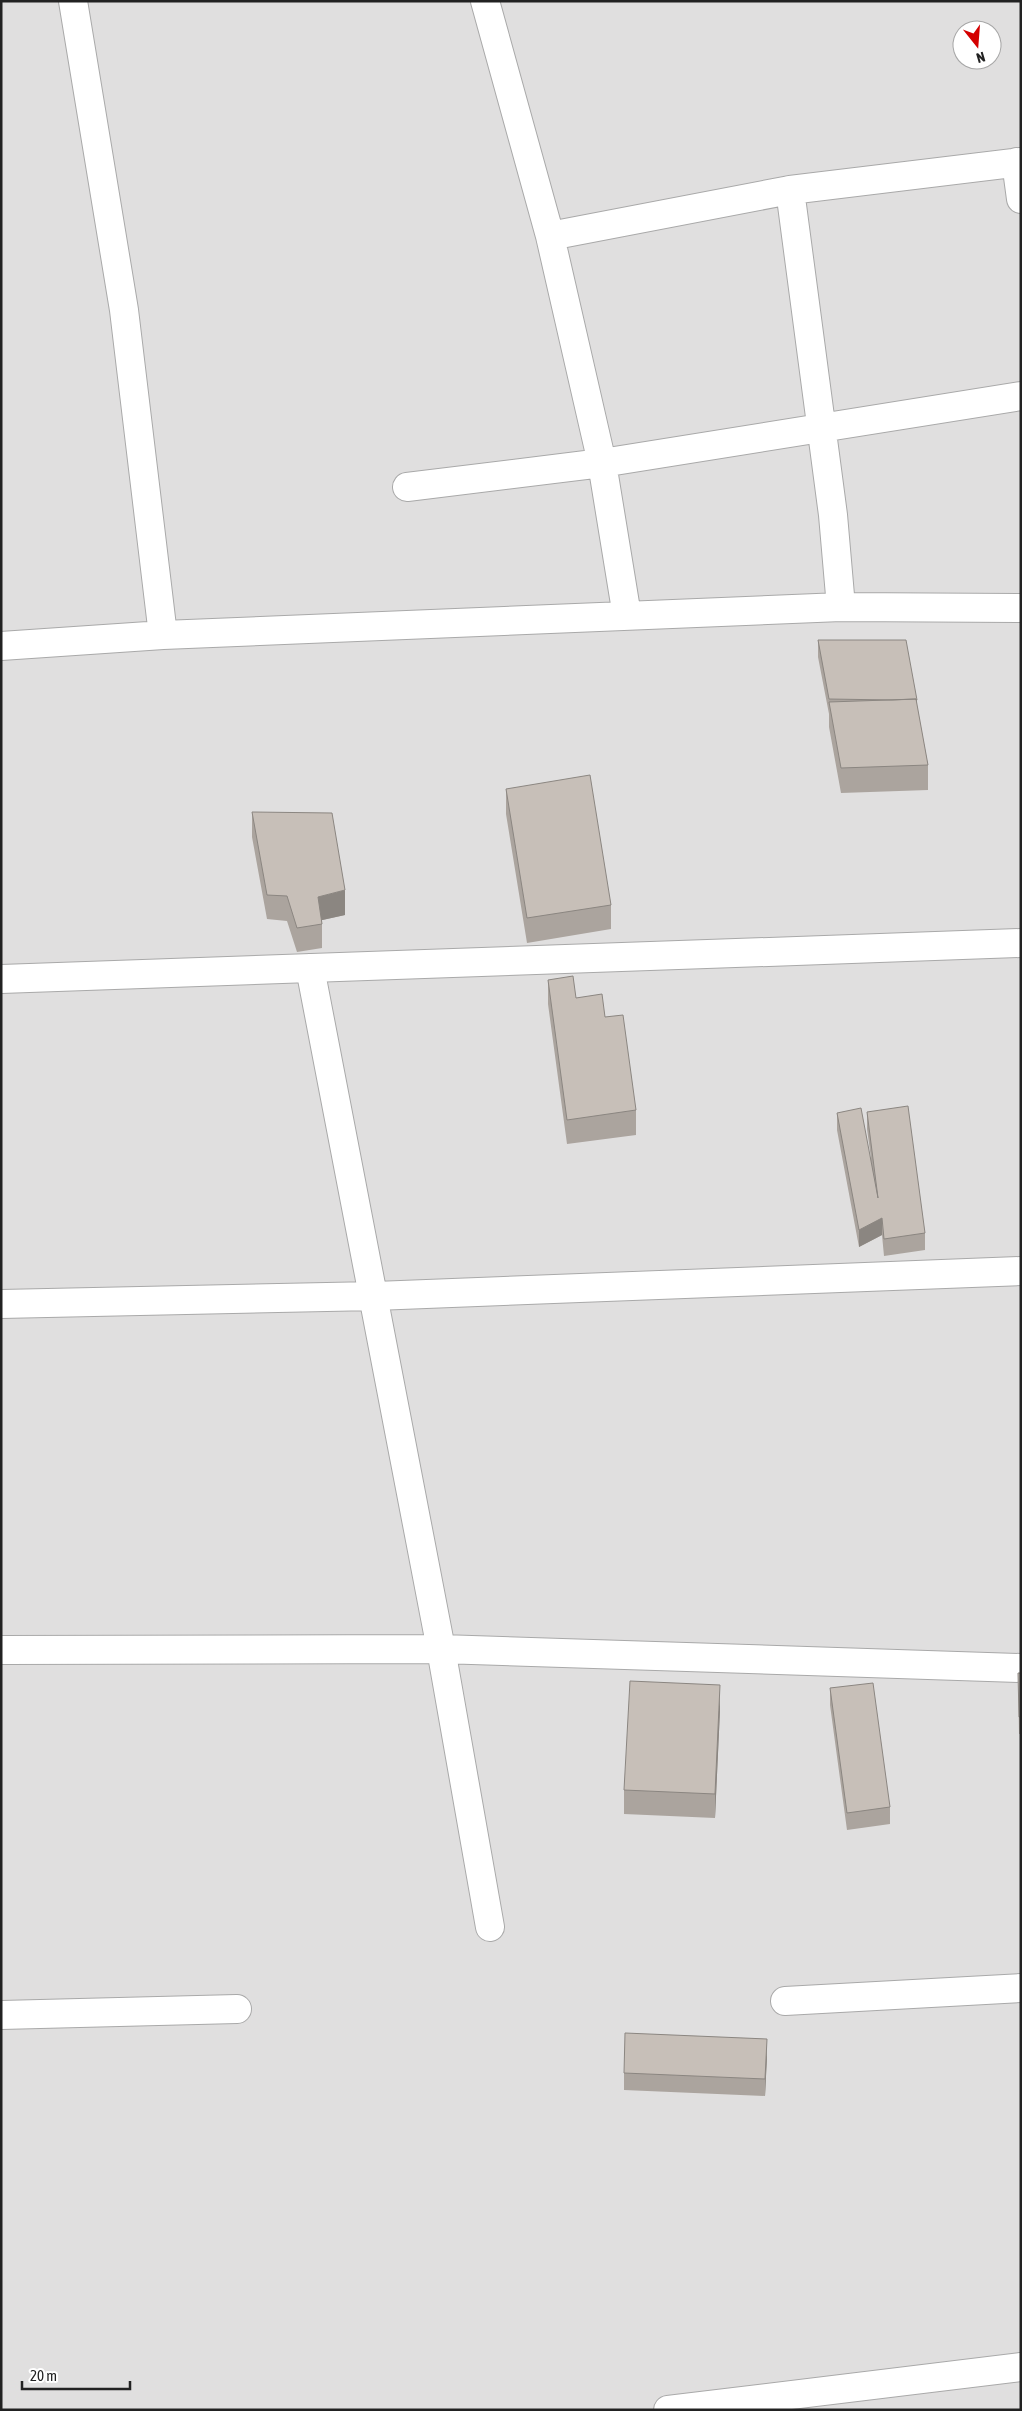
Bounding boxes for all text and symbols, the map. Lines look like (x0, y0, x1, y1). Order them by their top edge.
north arrow (952, 20, 1002, 70)
text: N (975, 49, 987, 66)
scale bar (22, 2358, 130, 2390)
text: 20 m (30, 2367, 57, 2384)

